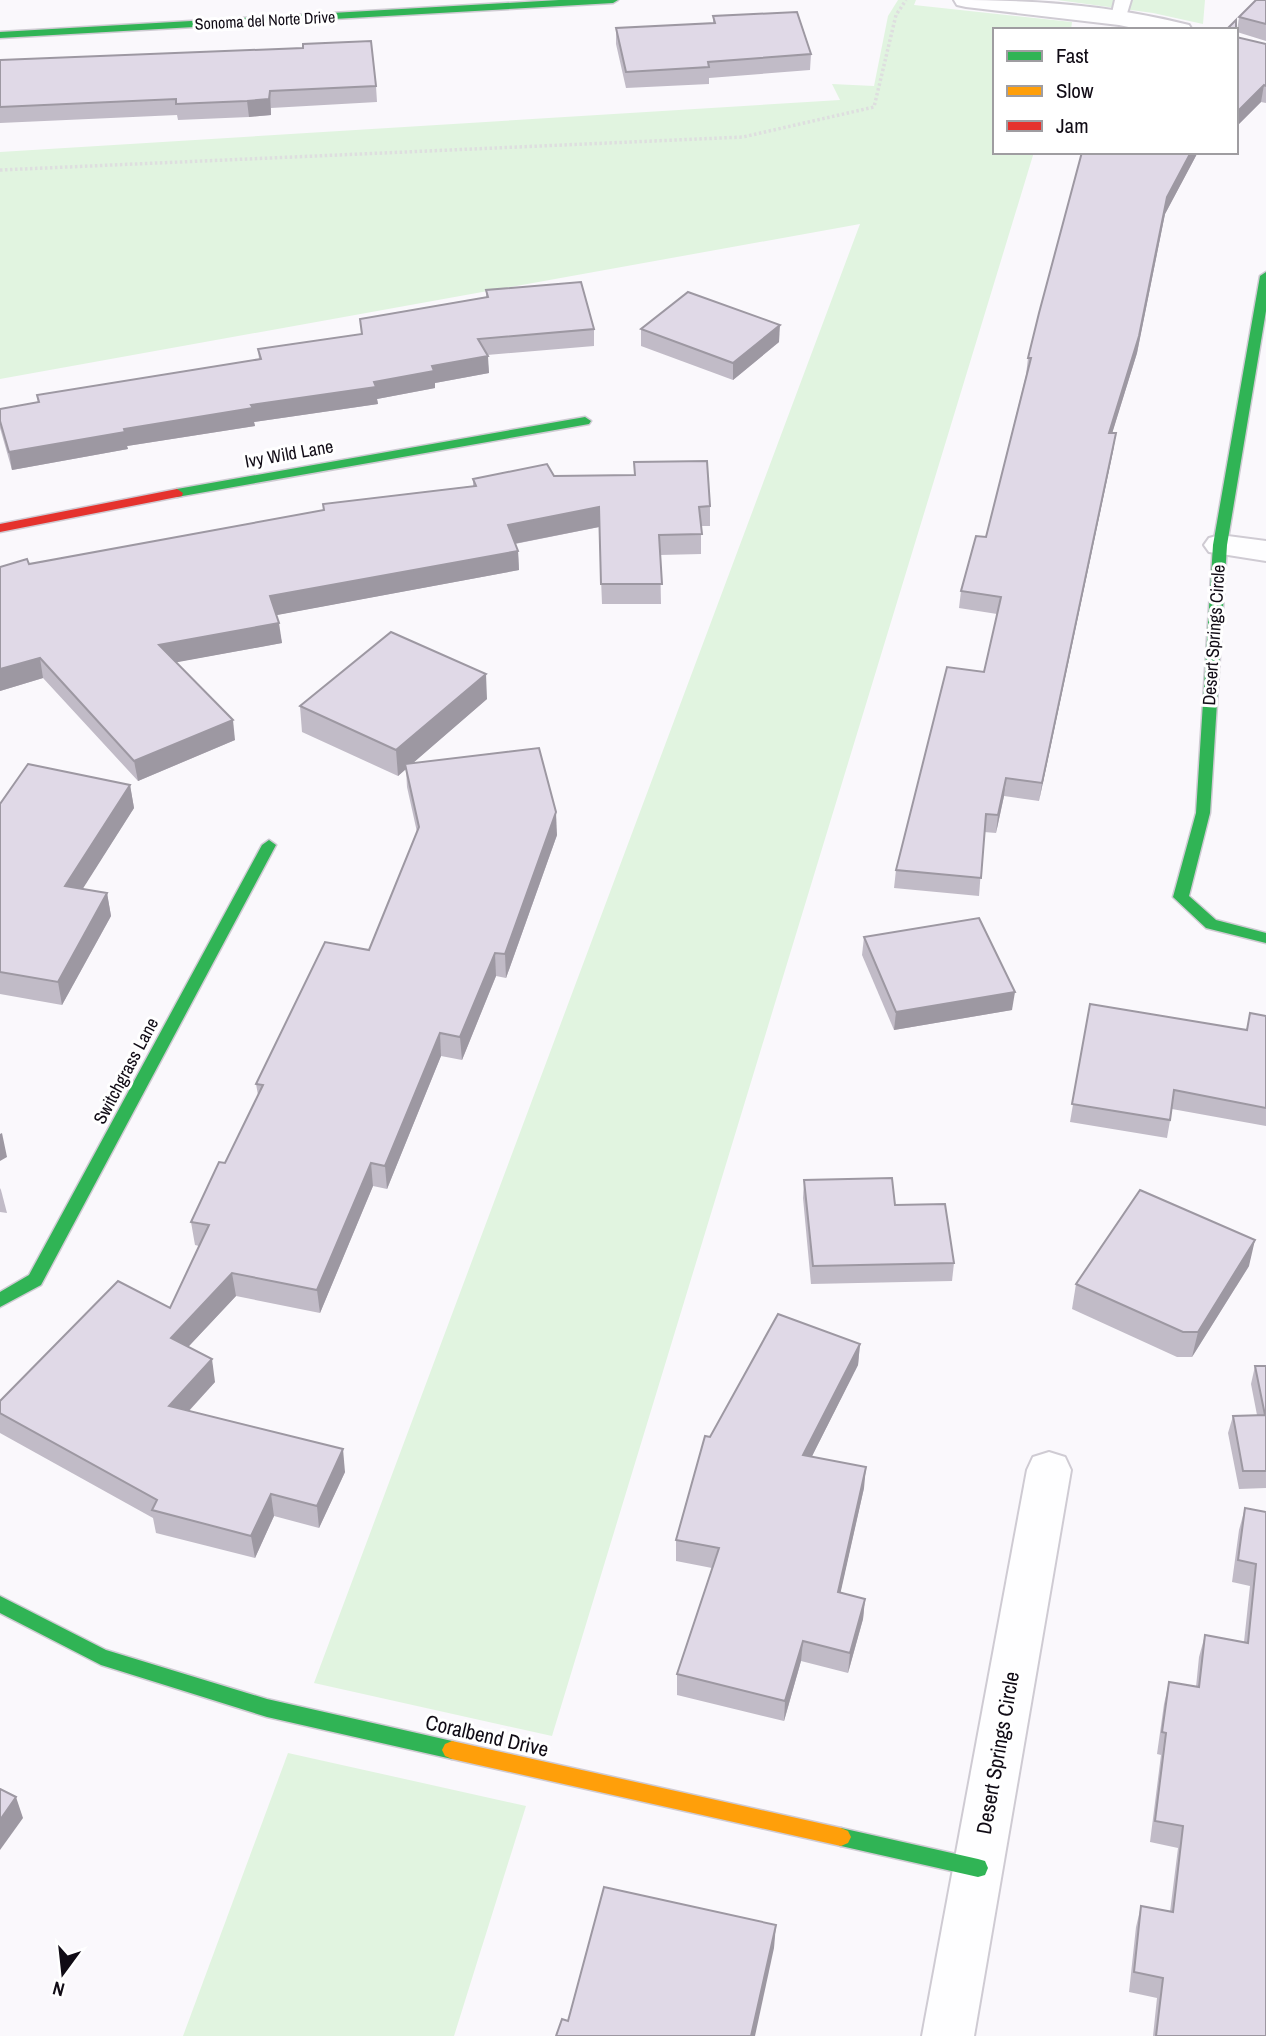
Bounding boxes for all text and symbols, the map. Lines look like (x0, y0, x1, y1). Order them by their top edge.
street label: Sonoma del Norte Drive (194, 5, 336, 35)
legend (993, 28, 1238, 154)
text: Fast (1056, 41, 1089, 70)
text: Slow (1056, 76, 1094, 105)
text: Jam (1056, 111, 1089, 140)
street label: Ivy Wild Lane (243, 433, 335, 474)
street label: Desert Springs Circle (1196, 564, 1231, 706)
street label: Switchgrass Lane (87, 1013, 164, 1128)
street label: Desert Springs Circle (969, 1669, 1026, 1836)
street label: Coralbend Drive (423, 1707, 551, 1764)
north arrow (28, 1938, 98, 2008)
text: N (50, 1975, 67, 2003)

